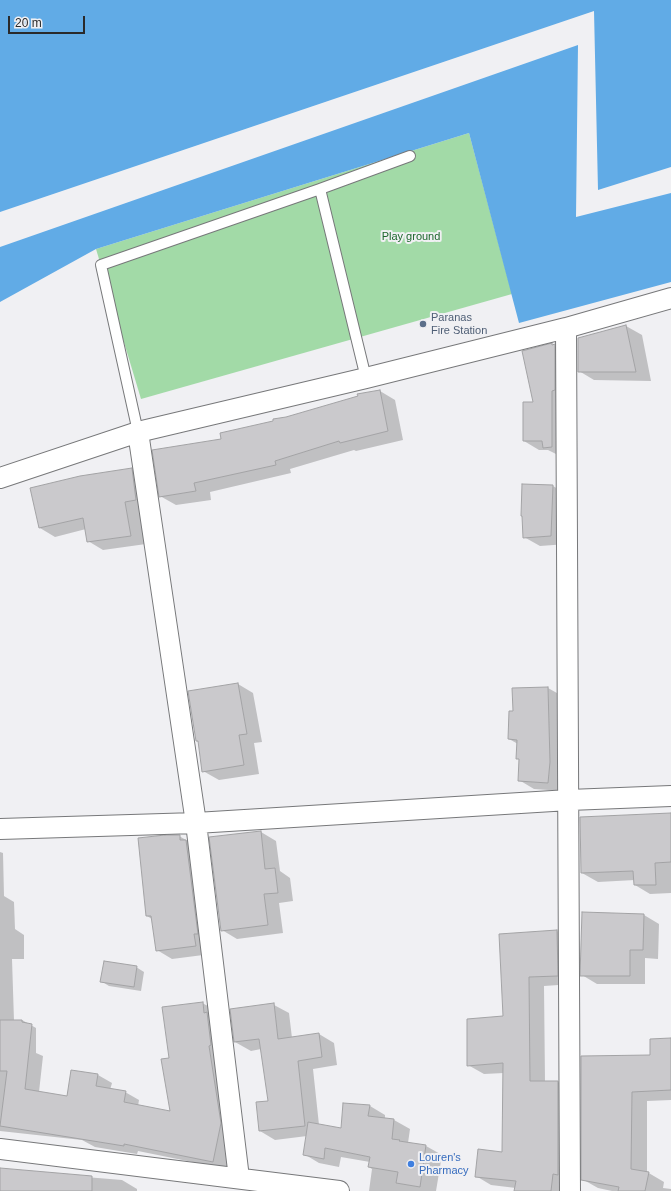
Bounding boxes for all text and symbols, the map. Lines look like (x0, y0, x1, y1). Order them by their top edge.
scale bar (10, 8, 87, 34)
text: 20 m (15, 16, 42, 30)
park label: Play ground (382, 230, 440, 244)
place label: Paranas Fire Station (431, 311, 487, 337)
marker: Paranas Fire Station (418, 319, 428, 329)
place label: Louren's Pharmacy (419, 1151, 469, 1177)
marker: Louren's Pharmacy (406, 1159, 416, 1169)

